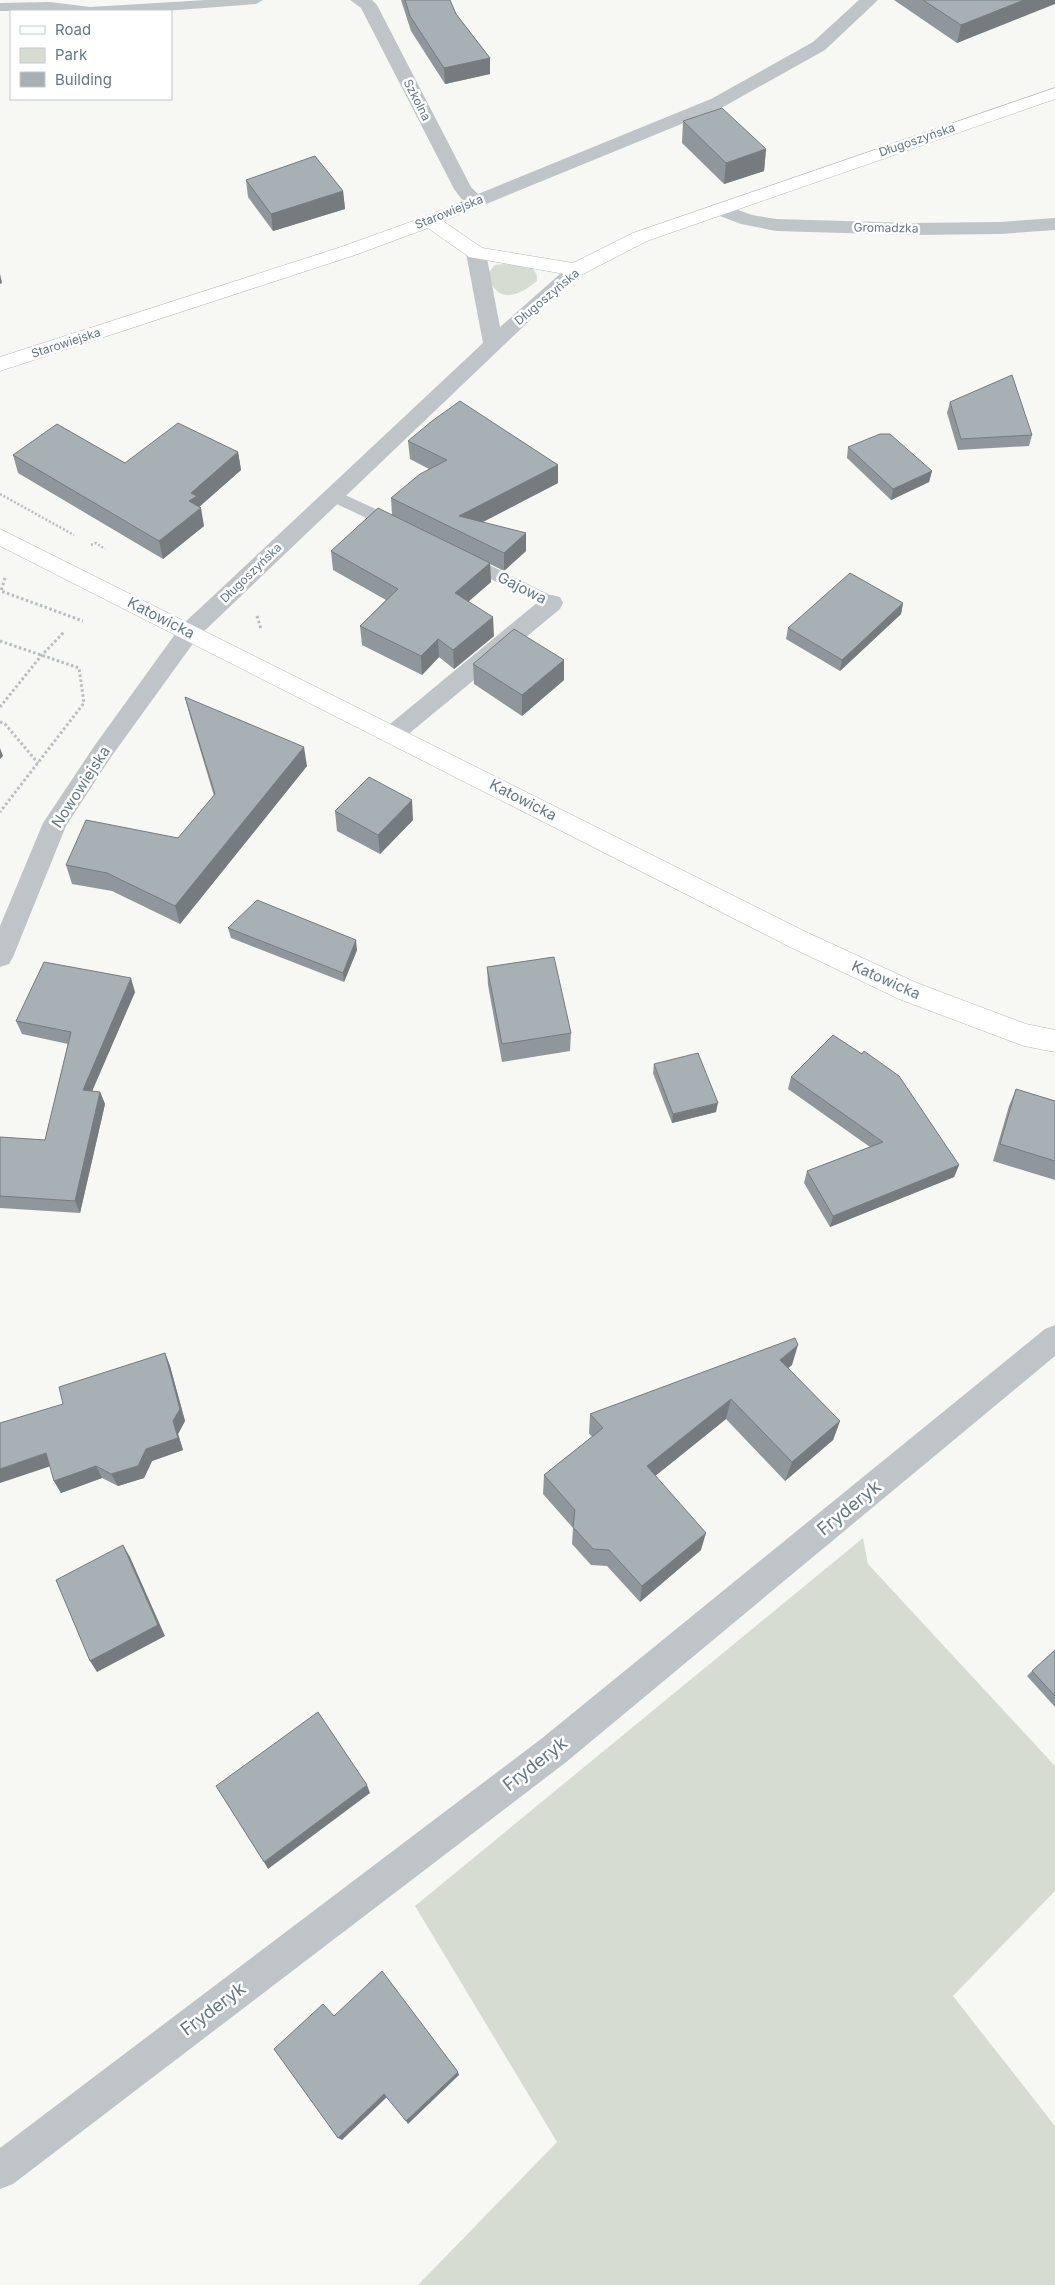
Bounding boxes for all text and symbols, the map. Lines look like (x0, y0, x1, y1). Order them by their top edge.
legend (10, 10, 172, 100)
text: Road (55, 20, 91, 39)
text: Park (55, 45, 88, 64)
text: Building (55, 70, 112, 89)
street label: Szkolna (401, 77, 434, 123)
street label: Długoszyńska (877, 119, 957, 160)
street label: Starowiejska (413, 191, 485, 232)
street label: Gromadzka (853, 219, 919, 236)
street label: Długoszyńska (511, 265, 582, 328)
street label: Starowiejska (29, 324, 102, 361)
street label: Długoszyńska (217, 540, 285, 606)
street label: Gajowa (494, 567, 550, 608)
street label: Katowicka (124, 592, 198, 643)
street label: Nowowiejska (47, 742, 114, 831)
street label: Katowicka (486, 774, 560, 825)
street label: Katowicka (849, 956, 923, 1003)
street label: Fryderyk (813, 1476, 885, 1540)
street label: Fryderyk (498, 1732, 571, 1795)
street label: Fryderyk (176, 1977, 249, 2040)

